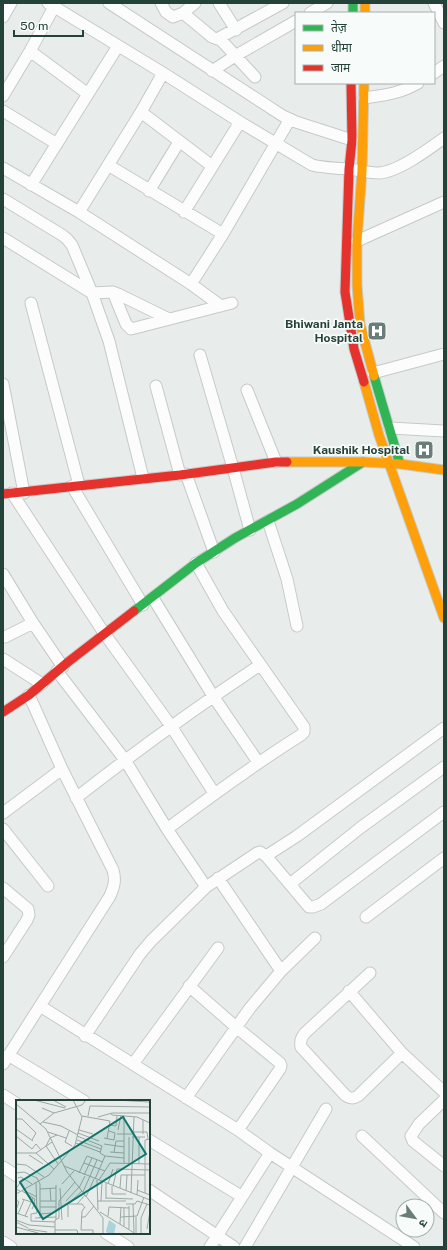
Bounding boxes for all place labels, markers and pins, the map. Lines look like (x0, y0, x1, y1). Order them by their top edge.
place label: Bhiwani Janta Hospital (285, 317, 363, 345)
hospital icon: Bhiwani Janta Hospital (366, 320, 388, 342)
hospital icon: Kaushik Hospital (413, 439, 435, 461)
place label: Kaushik Hospital (313, 443, 410, 457)

